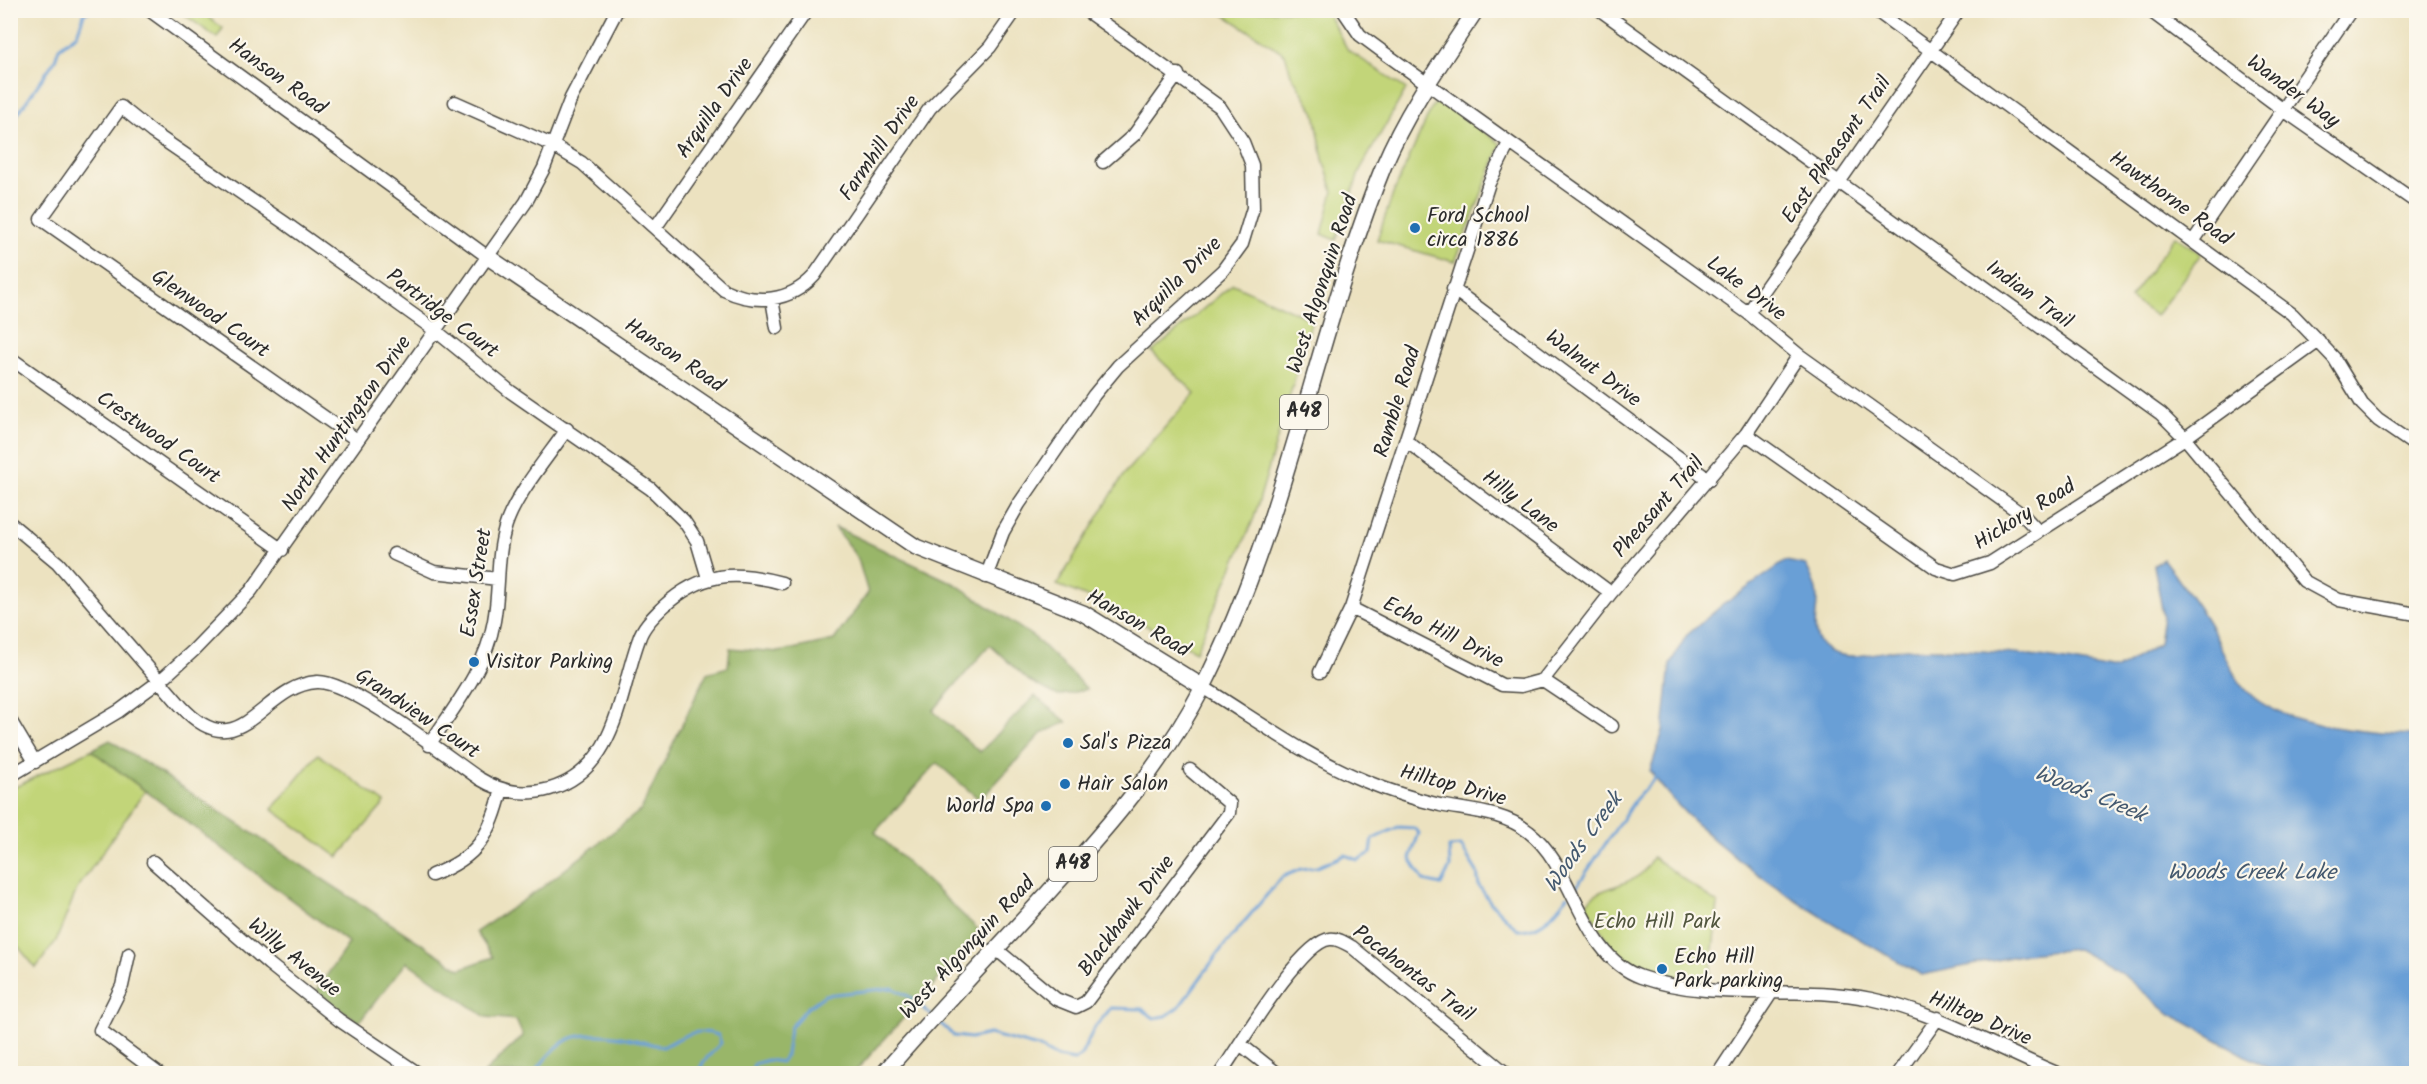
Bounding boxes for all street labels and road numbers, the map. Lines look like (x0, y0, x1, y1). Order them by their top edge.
street label: Hanson Road (221, 30, 334, 125)
street label: Wander Way (2239, 47, 2347, 137)
street label: Arquilla Drive (668, 50, 762, 165)
street label: East Pheasant Trail (1773, 69, 1901, 231)
street label: Farmhill Drive (831, 88, 929, 208)
street label: Hawthorne Road (2102, 143, 2239, 255)
street label: West Algonquin Road (1278, 190, 1368, 378)
street label: Arquilla Drive (1124, 229, 1230, 335)
street label: Lake Drive (1699, 248, 1793, 330)
street label: Indian Trail (1979, 252, 2079, 338)
street label: Glenwood Court (144, 261, 277, 368)
street label: Partridge Court (379, 261, 506, 368)
street label: Hanson Road (617, 310, 731, 402)
street label: Walnut Drive (1538, 322, 1649, 417)
street label: North Huntington Drive (273, 328, 421, 519)
street label: Ramble Road (1365, 342, 1431, 462)
street label: Crestwood Court (89, 383, 228, 494)
road number: A48 (1280, 395, 1328, 429)
street label: Pheasant Trail (1605, 448, 1713, 566)
street label: Hilly Lane (1474, 462, 1566, 542)
street label: Hickory Road (1967, 470, 2083, 559)
street label: Essex Street (452, 525, 502, 640)
street label: Hanson Road (1080, 581, 1197, 667)
street label: Echo Hill Drive (1377, 588, 1510, 678)
street label: Grandview Court (348, 660, 487, 769)
street label: Hilltop Drive (1396, 756, 1511, 816)
road number: A48 (1049, 847, 1097, 881)
street label: Blackhawk Drive (1070, 848, 1184, 984)
street label: West Algonquin Road (892, 868, 1044, 1028)
street label: Willy Avenue (240, 910, 348, 1006)
street label: Pocahontas Trail (1345, 917, 1481, 1031)
street label: Hilltop Drive (1923, 982, 2037, 1056)

